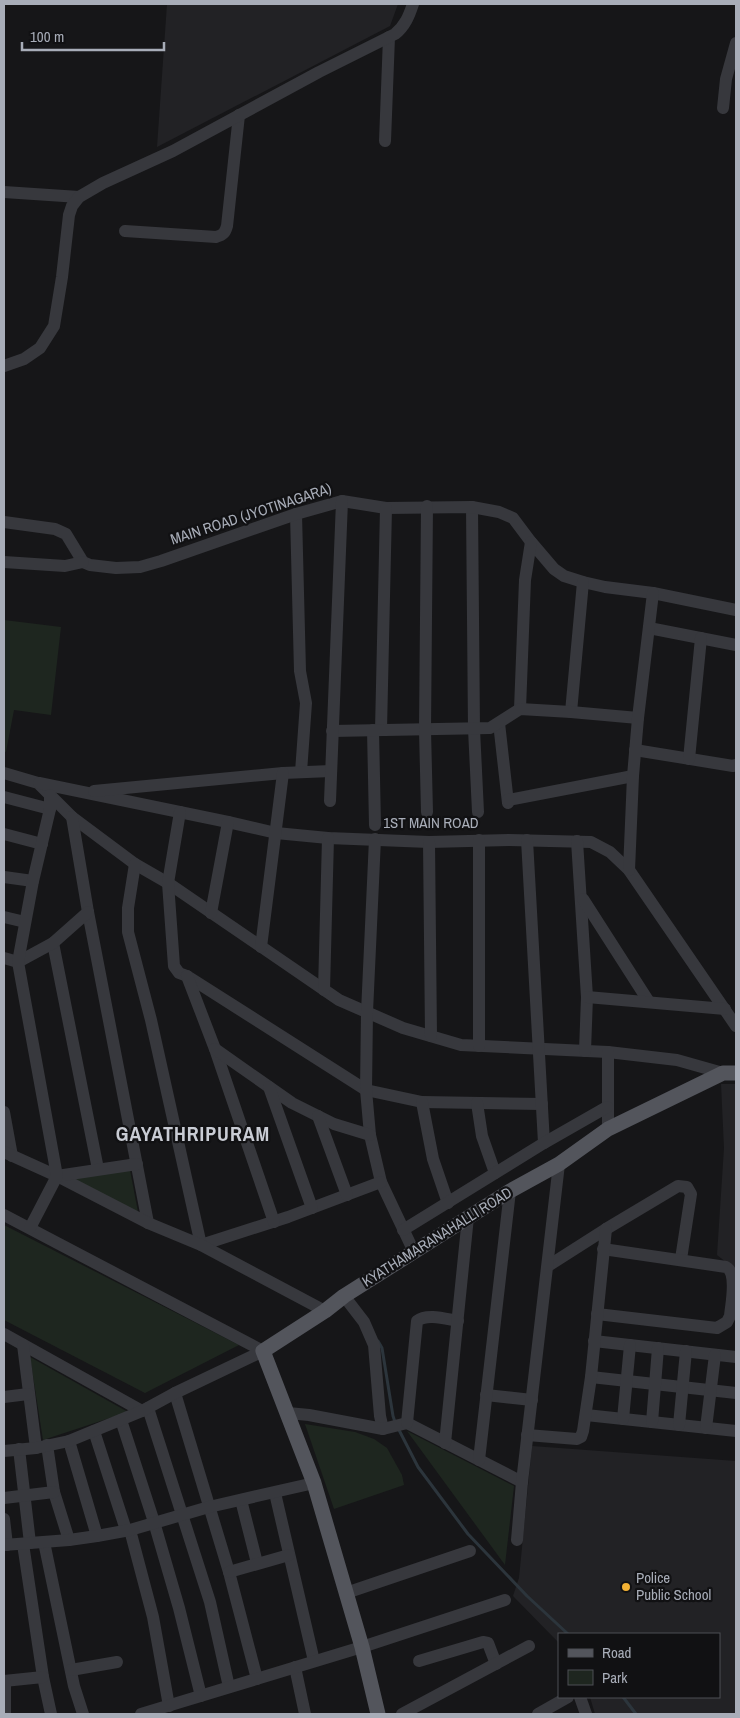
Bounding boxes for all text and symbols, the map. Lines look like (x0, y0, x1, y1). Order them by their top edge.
scale bar (22, 20, 165, 52)
text: 100 m (30, 26, 64, 47)
street label: MAIN ROAD (JYOTINAGARA) (168, 478, 334, 549)
street label: 1ST MAIN ROAD (383, 812, 479, 833)
district label: GAYATHRIPURAM (116, 1120, 270, 1147)
street label: KYATHAMARANAHALLI ROAD (358, 1182, 516, 1291)
place label: Police Public School (636, 1567, 711, 1605)
marker: Police Public School (620, 1581, 632, 1593)
legend (558, 1633, 720, 1698)
text: Road (602, 1642, 631, 1663)
text: Park (602, 1667, 628, 1688)

